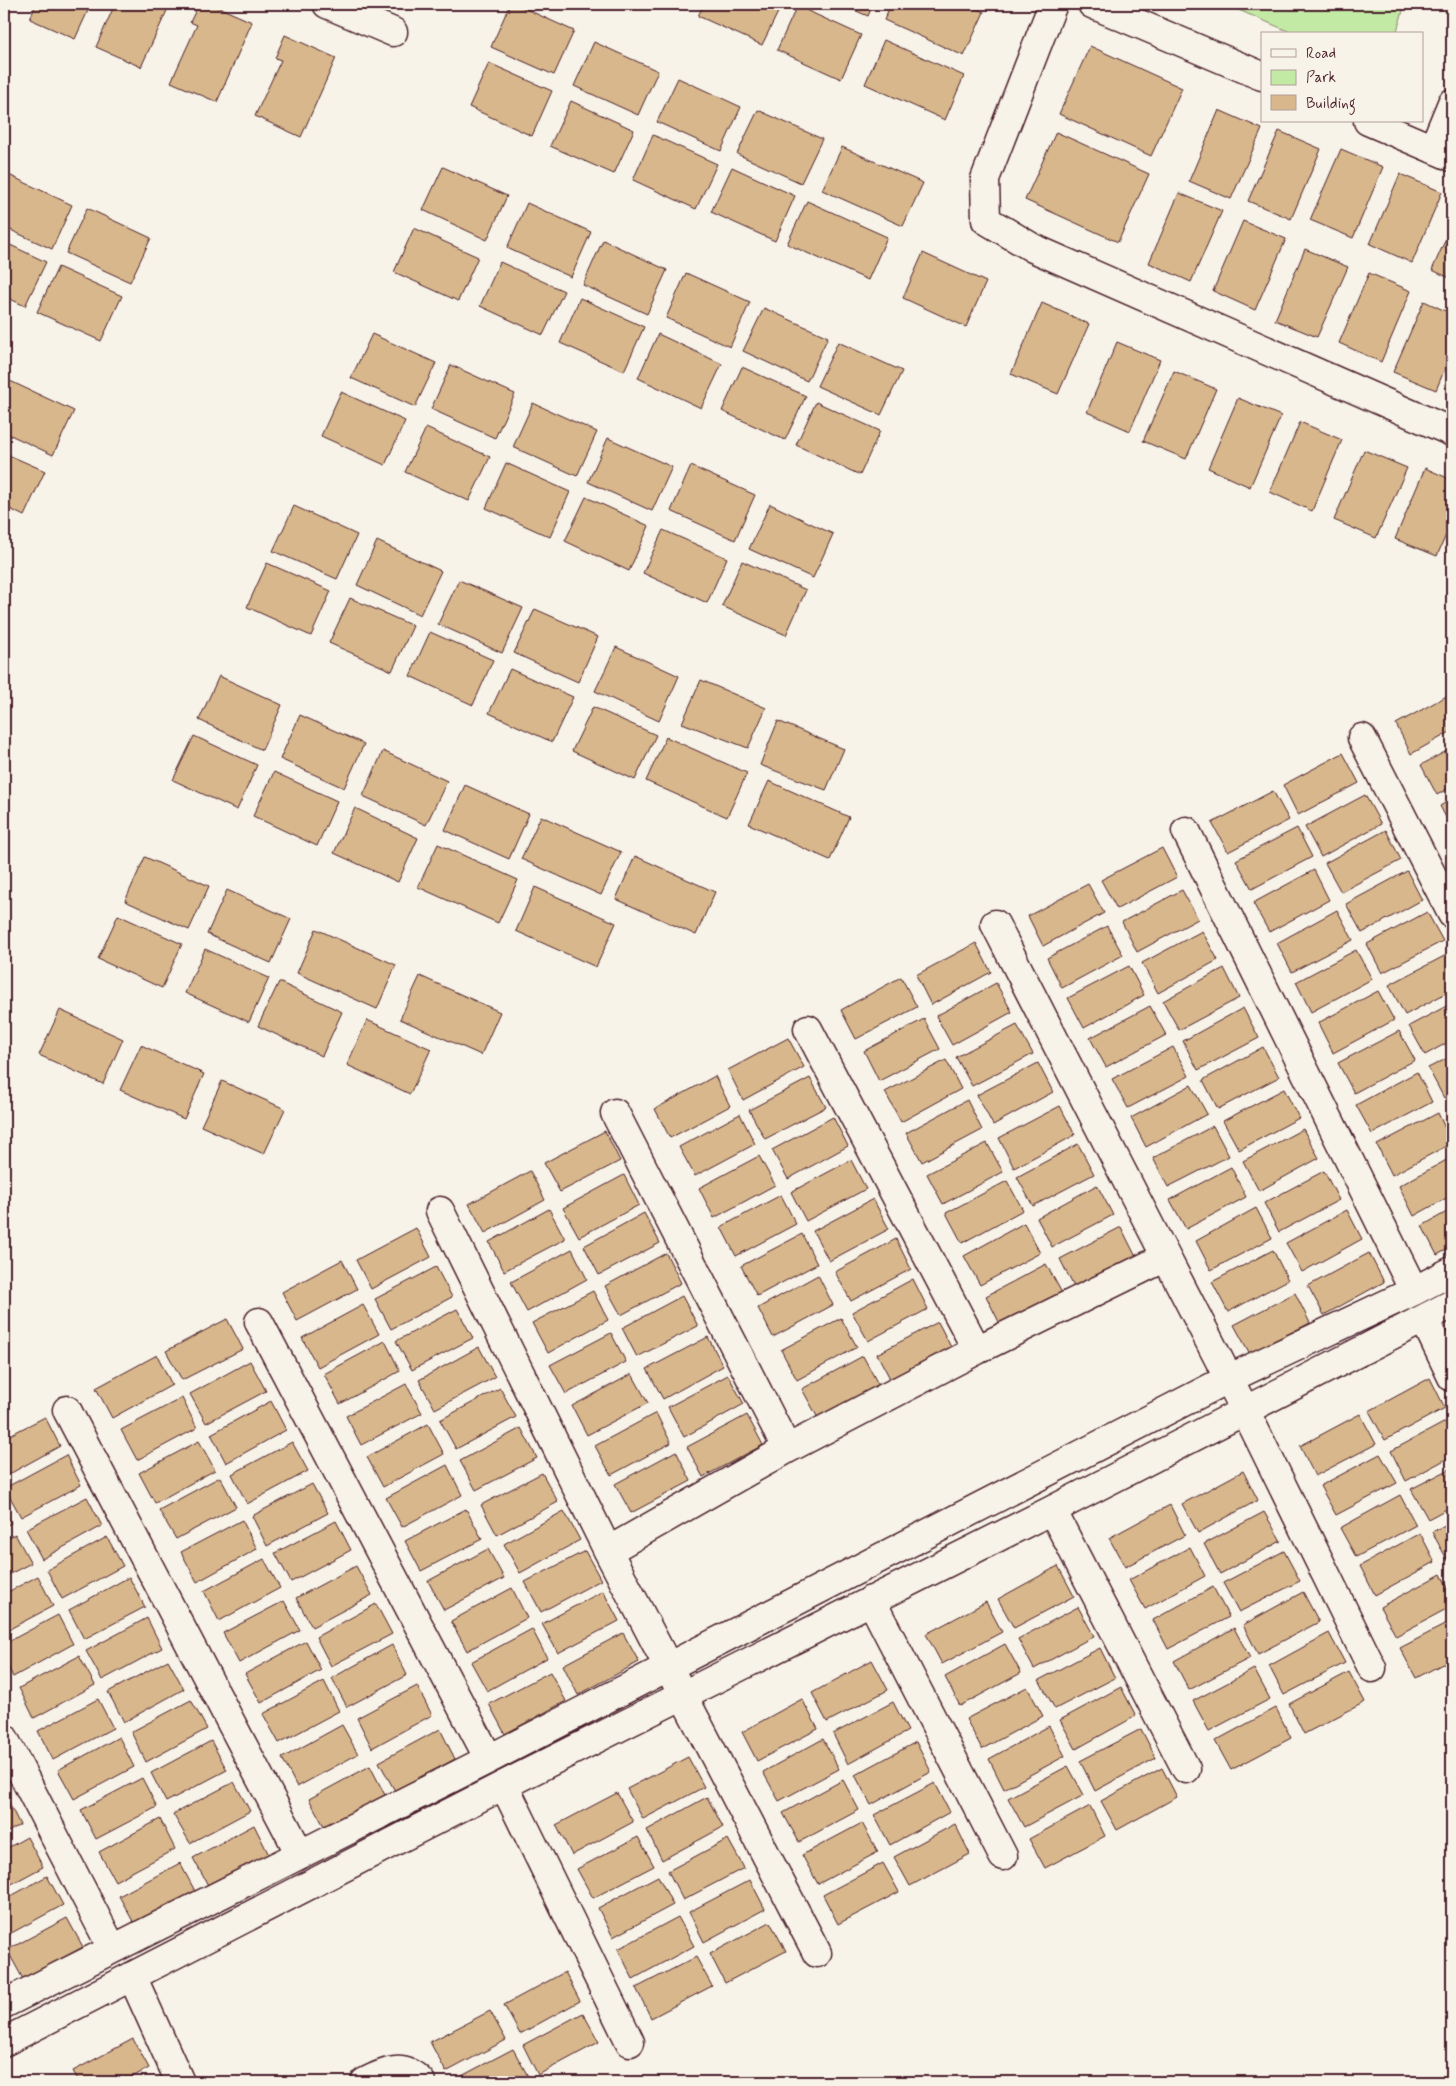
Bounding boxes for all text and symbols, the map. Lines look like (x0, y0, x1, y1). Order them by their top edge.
legend (1261, 32, 1424, 122)
text: Road (1306, 44, 1336, 64)
text: Park (1306, 68, 1336, 88)
text: Building (1306, 94, 1356, 115)

